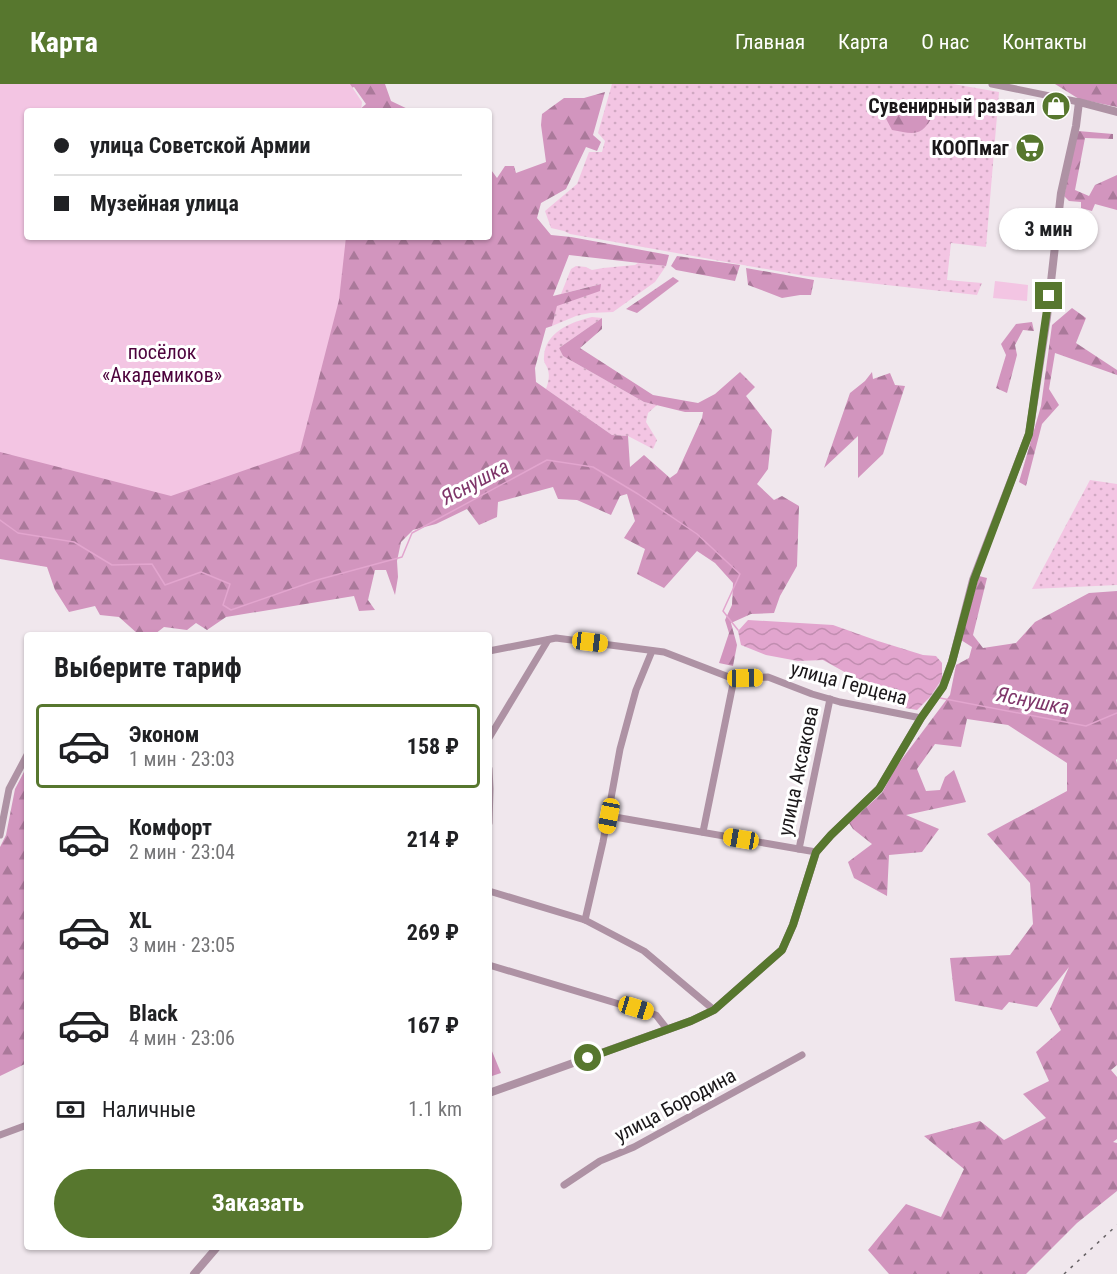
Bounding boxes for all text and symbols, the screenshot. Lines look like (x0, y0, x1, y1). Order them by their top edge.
text: Карта (30, 26, 98, 59)
text: Главная (735, 30, 805, 54)
text: Карта (838, 30, 888, 54)
text: О нас (921, 30, 969, 54)
text: Контакты (1002, 30, 1087, 54)
shop icon: Сувенирный развал (1040, 90, 1072, 122)
place label: Сувенирный развал (868, 94, 1035, 118)
supermarket icon: КООПмаг (1014, 132, 1046, 164)
text: улица Советской Армии (90, 133, 311, 158)
place label: КООПмаг (931, 136, 1010, 160)
text: Музейная улица (90, 191, 239, 216)
callout: 3 мин (1000, 209, 1098, 251)
text: 3 мин (1025, 217, 1072, 241)
route end (1035, 282, 1062, 309)
park label: посёлок «Академиков» (102, 340, 222, 387)
water label: Яснушка (436, 454, 513, 510)
car (571, 631, 609, 653)
text: Выберите тариф (54, 652, 242, 684)
street label: улица Герцена (788, 656, 910, 710)
car (727, 669, 763, 687)
water label: Яснушка (994, 682, 1071, 720)
street label: улица Аксакова (773, 704, 823, 838)
icon: car (57, 719, 111, 773)
text: Эконом (129, 722, 199, 747)
text: 158 ₽ (407, 734, 459, 759)
text: 1 мин · 23:03 (129, 747, 235, 771)
car (597, 797, 621, 835)
icon: car (57, 812, 111, 866)
text: Комфорт (129, 815, 212, 840)
text: 214 ₽ (407, 827, 459, 852)
car (722, 827, 760, 851)
text: 2 мин · 23:04 (129, 840, 235, 864)
icon: car (57, 905, 111, 959)
text: XL (129, 908, 152, 933)
text: 269 ₽ (407, 920, 459, 945)
text: 3 мин · 23:05 (129, 933, 235, 957)
car (616, 994, 656, 1022)
icon: car (57, 998, 111, 1052)
text: Black (129, 1001, 178, 1026)
text: 167 ₽ (407, 1013, 459, 1038)
text: 4 мин · 23:06 (129, 1026, 235, 1050)
route start (574, 1044, 601, 1071)
street label: улица Бородина (610, 1063, 740, 1147)
icon: cash (54, 1093, 87, 1126)
text: Наличные (102, 1097, 196, 1122)
text: 1.1 km (408, 1097, 462, 1121)
button: Заказать (54, 1169, 462, 1238)

